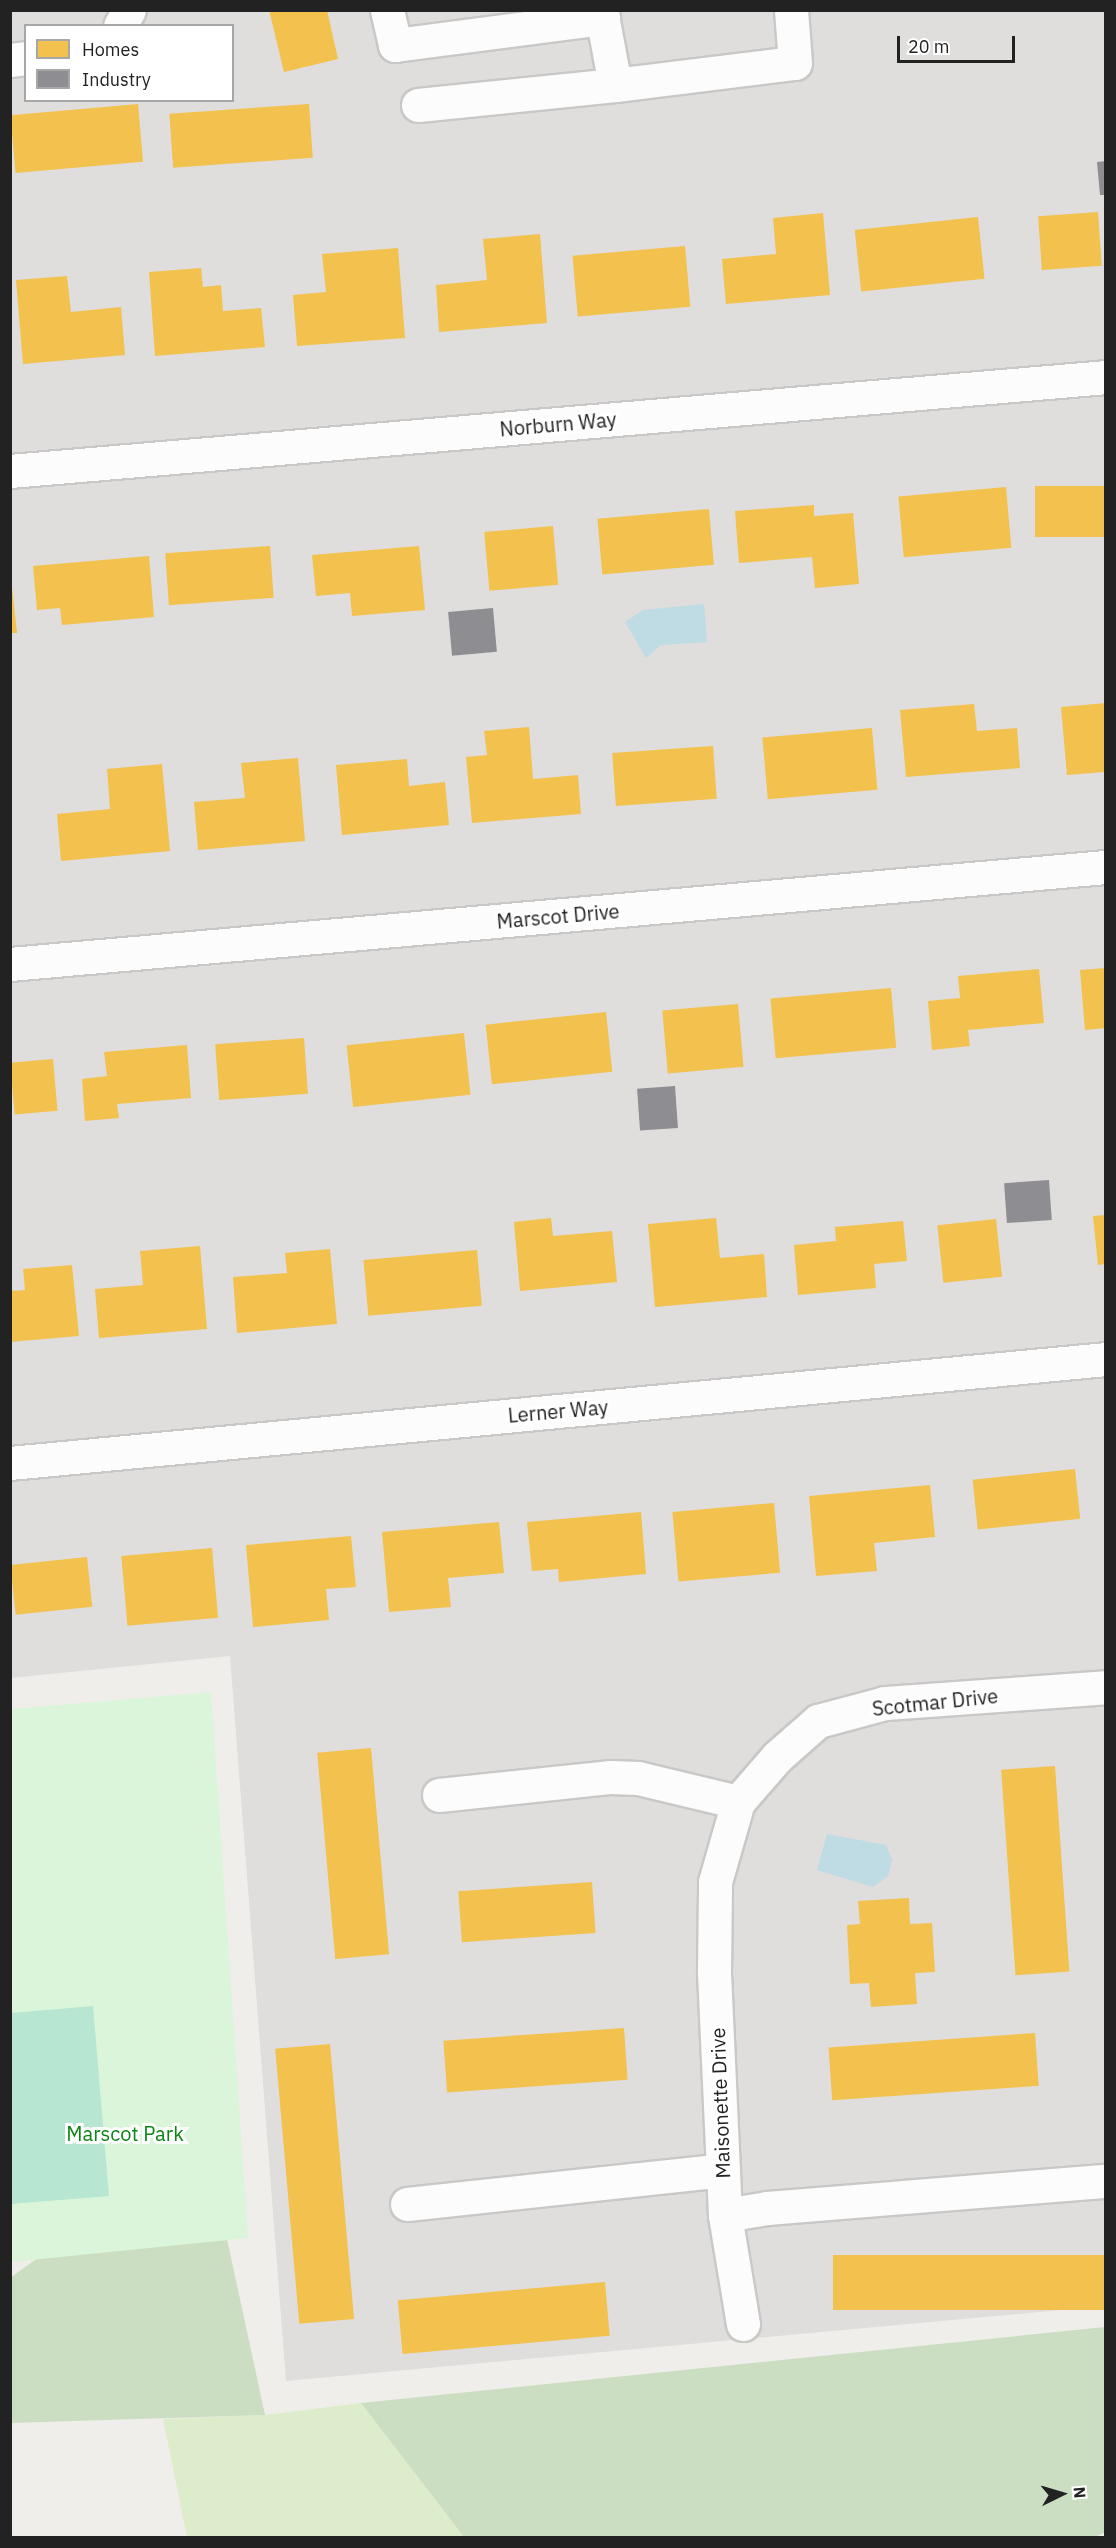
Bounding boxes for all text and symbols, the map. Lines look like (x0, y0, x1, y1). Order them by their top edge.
legend (24, 24, 234, 102)
scale bar (900, 24, 1018, 62)
text: 20 m (908, 35, 950, 58)
text: Homes (82, 38, 139, 61)
text: Industry (82, 68, 151, 91)
street label: Norburn Way (499, 407, 617, 441)
street label: Marscot Drive (496, 899, 620, 933)
street label: Lerner Way (507, 1395, 609, 1427)
street label: Scotmar Drive (871, 1683, 999, 1721)
street label: Maisonette Drive (705, 2027, 735, 2179)
park label: Marscot Park (66, 2121, 184, 2145)
north arrow (1032, 2464, 1092, 2524)
text: N (1069, 2486, 1090, 2499)

